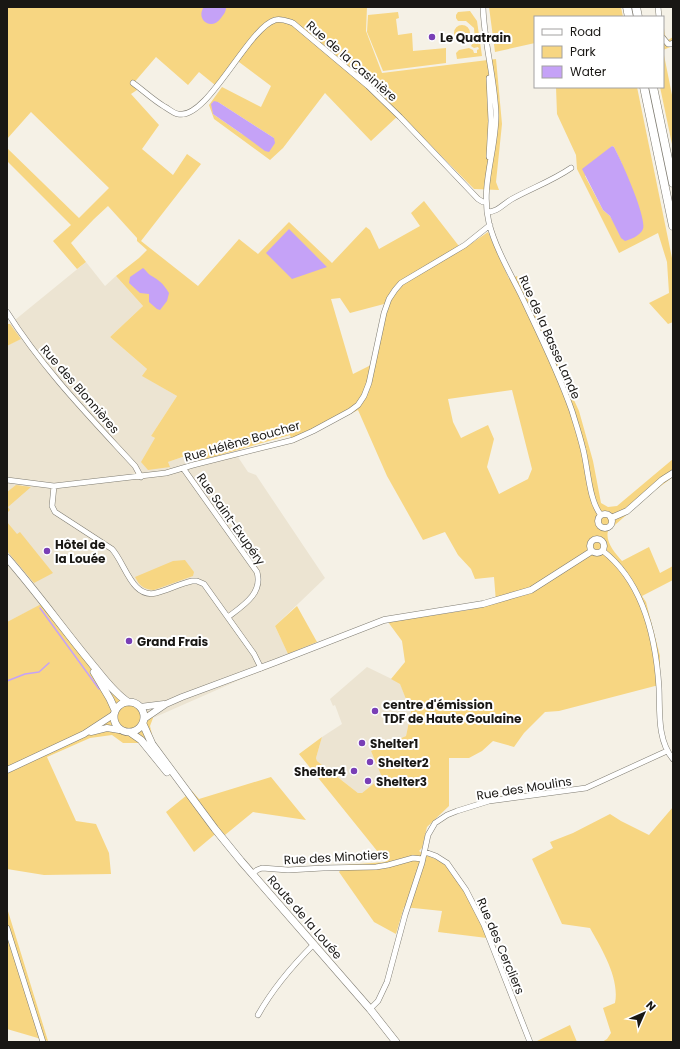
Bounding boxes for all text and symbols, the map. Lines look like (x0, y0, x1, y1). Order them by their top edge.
legend (534, 16, 664, 88)
street label: Rue de la Casinière (303, 17, 401, 105)
text: Road (570, 23, 601, 40)
place label: Le Quatrain (440, 29, 511, 46)
marker: Le Quatrain (427, 32, 437, 42)
text: Park (570, 43, 597, 60)
text: Water (570, 63, 607, 80)
street label: Rue de la Basse Lande (515, 272, 585, 402)
street label: Rue des Blonnières (37, 341, 123, 437)
street label: Rue Hélène Boucher (182, 416, 302, 466)
street label: Rue Saint-Exupéry (193, 470, 269, 569)
place label: Hôtel de la Louée (55, 536, 106, 567)
marker: Hôtel de la Louée (42, 546, 52, 556)
place label: Grand Frais (137, 633, 209, 650)
marker: Grand Frais (124, 636, 134, 646)
place label: centre d'émission TDF de Haute Goulaine (383, 696, 522, 727)
marker: centre d'émission TDF de Haute Goulaine (370, 706, 380, 716)
place label: Shelter1 (370, 735, 418, 752)
marker: Shelter1 (357, 738, 367, 748)
place label: Shelter2 (378, 754, 429, 771)
marker: Shelter2 (365, 757, 375, 767)
place label: Shelter4 (294, 763, 346, 780)
marker: Shelter4 (349, 766, 359, 776)
street label: Rue des Moulins (475, 772, 573, 804)
place label: Shelter3 (376, 773, 427, 790)
marker: Shelter3 (363, 776, 373, 786)
street label: Rue des Minotiers (283, 846, 389, 868)
street label: Route de la Louée (264, 871, 346, 963)
street label: Rue des Cercliers (473, 895, 529, 997)
north arrow (624, 993, 664, 1033)
text: N (642, 997, 660, 1015)

